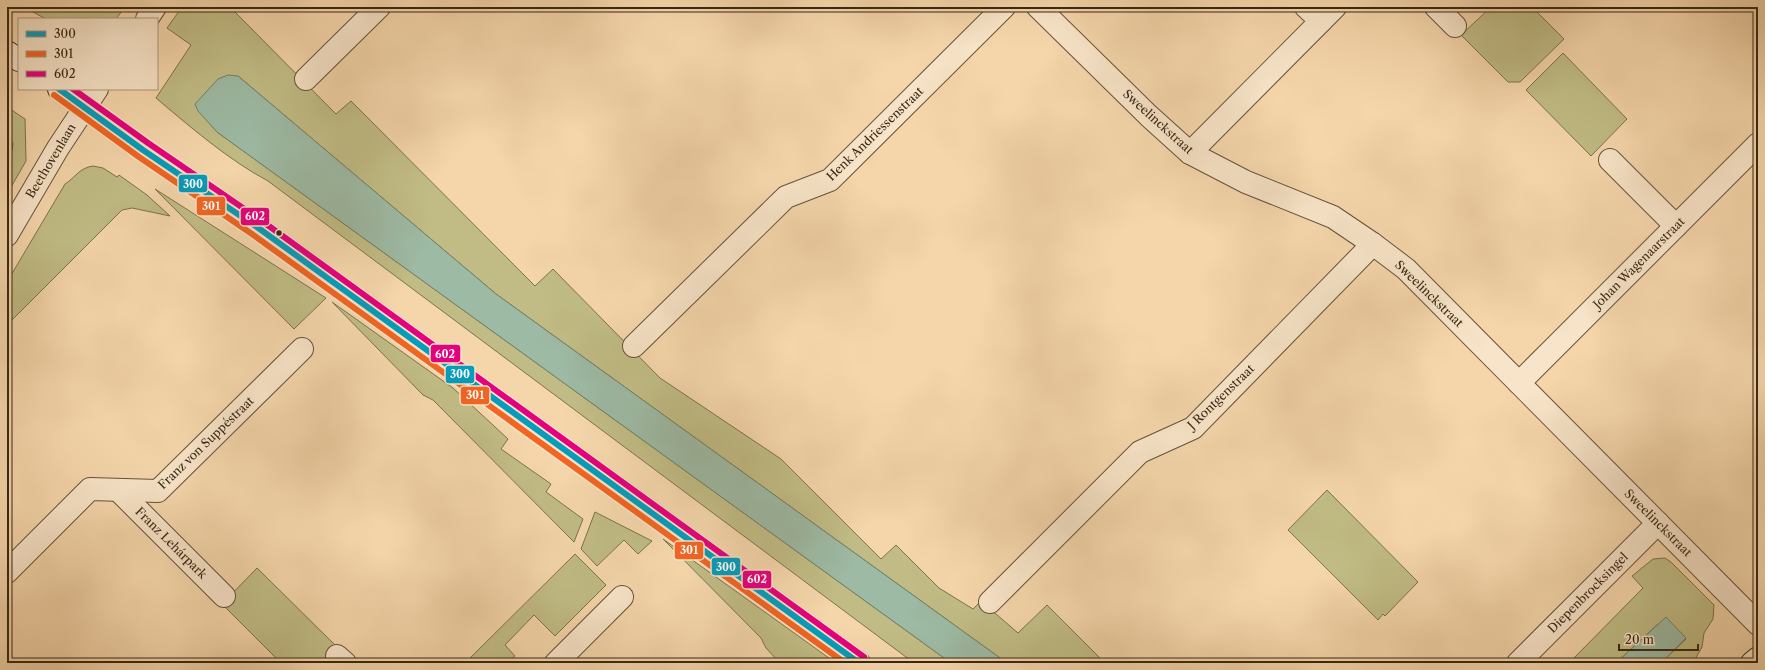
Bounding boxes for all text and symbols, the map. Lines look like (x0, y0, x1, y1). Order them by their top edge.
legend (18, 18, 158, 90)
text: 300 (54, 26, 76, 41)
text: 301 (54, 46, 73, 61)
text: 602 (54, 66, 76, 81)
street label: Henk Andriessenstraat (823, 83, 927, 184)
street label: Sweelinckstraat (1120, 86, 1197, 158)
street label: Beethovenlaan (22, 120, 79, 201)
line badge: 300 (178, 174, 208, 193)
text: 300 (183, 177, 203, 191)
line badge: 301 (196, 196, 226, 216)
text: 301 (202, 199, 220, 213)
line badge: 602 (240, 207, 270, 226)
text: 602 (245, 209, 266, 223)
street label: Johan Wagenaarstraat (1588, 213, 1688, 313)
unlabelled marker (274, 228, 284, 238)
street label: Sweelinckstraat (1392, 257, 1467, 331)
line badge: 602 (430, 344, 461, 363)
text: 602 (435, 347, 456, 361)
street label: J Rontgenstraat (1183, 360, 1258, 434)
line badge: 300 (445, 365, 475, 384)
text: 300 (450, 367, 470, 381)
line badge: 301 (460, 386, 490, 405)
text: 301 (466, 388, 484, 402)
street label: Franz von Suppéstraat (155, 393, 257, 492)
street label: Sweelinckstraat (1621, 486, 1696, 560)
street label: Franz Lehárpark (132, 504, 211, 582)
line badge: 301 (674, 541, 704, 560)
text: 301 (680, 543, 698, 557)
street label: Diepenbrocksingel (1544, 549, 1631, 636)
line badge: 300 (711, 557, 741, 576)
text: 300 (716, 560, 736, 574)
line badge: 602 (742, 570, 772, 589)
text: 602 (747, 572, 768, 586)
scale bar (1619, 626, 1698, 652)
text: 20 m (1625, 632, 1654, 647)

